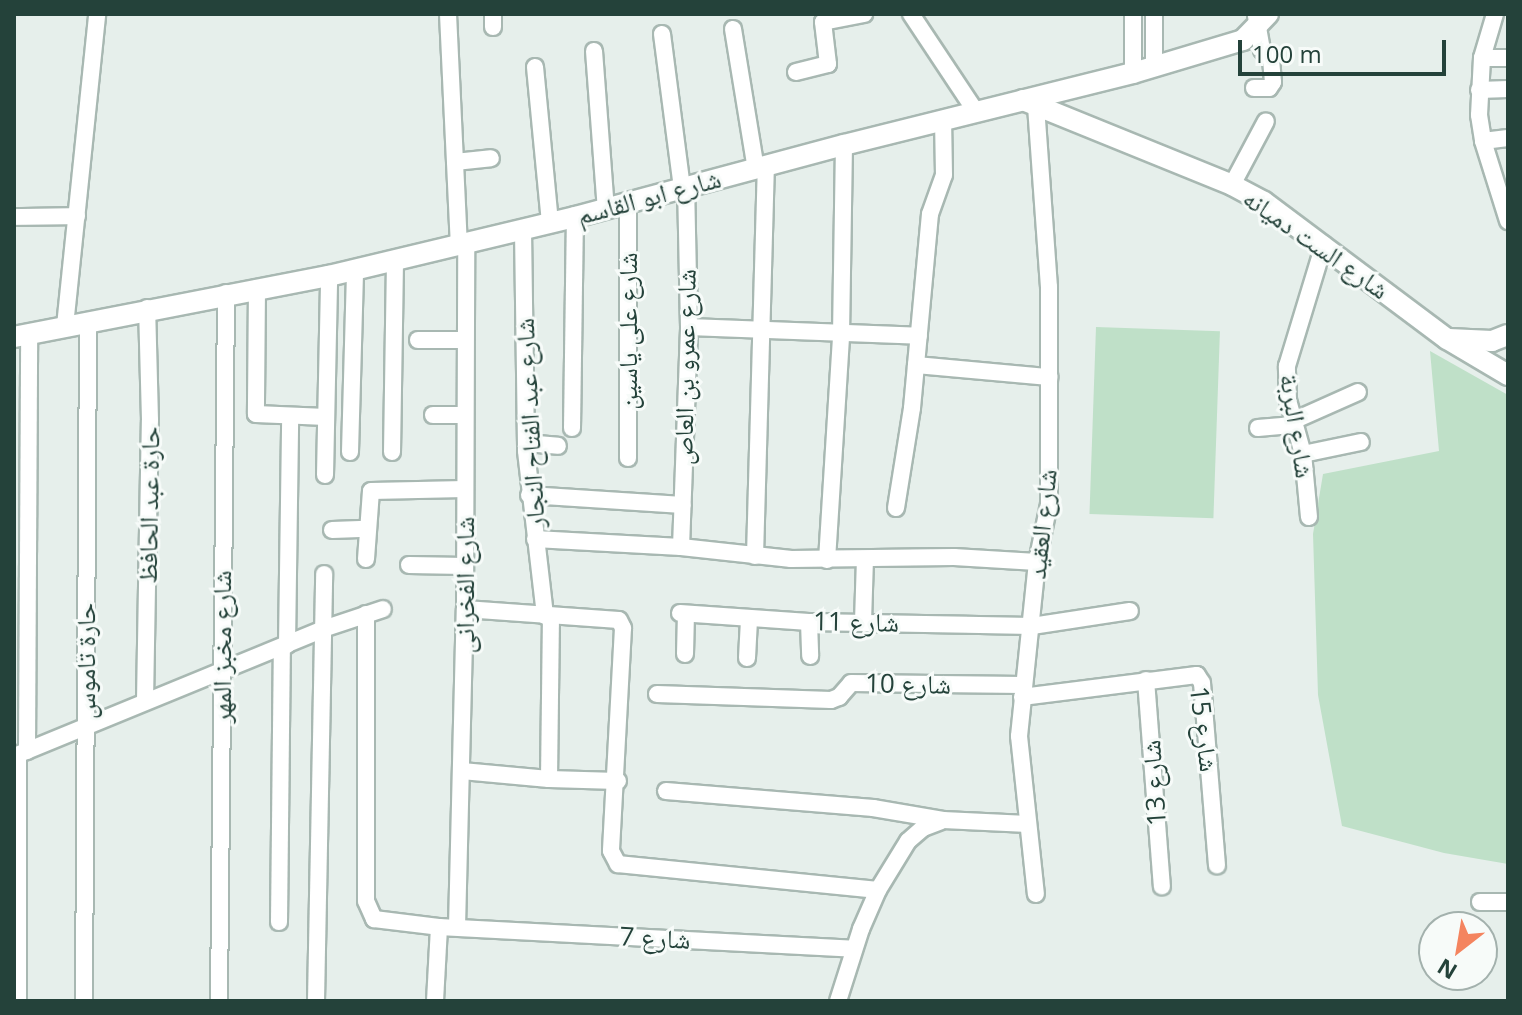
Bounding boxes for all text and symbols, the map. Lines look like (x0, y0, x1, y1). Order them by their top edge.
scale bar (1242, 24, 1450, 74)
text: 100 m (1252, 37, 1322, 70)
street label: شارع ابو القاسم (574, 163, 724, 231)
street label: شارع الست دميانه (1237, 182, 1395, 306)
street label: شارع على ياسين (612, 252, 644, 410)
street label: شارع عمرو بن العاص (668, 269, 702, 465)
street label: شارع عبد الفتاح النجار (509, 317, 551, 529)
street label: شارع البربة (1273, 372, 1321, 480)
street label: حارة عبد الحافظ (132, 426, 166, 584)
street label: شارع العقيد (1021, 467, 1063, 581)
street label: شارع الفخرانى (449, 517, 481, 653)
street label: شارع مخبز المهر (206, 570, 238, 724)
street label: حارة تاموس (70, 603, 102, 719)
street label: شارع 11 (813, 606, 899, 638)
street label: شارع 10 (865, 668, 951, 700)
street label: شارع 15 (1183, 684, 1225, 774)
street label: شارع 13 (1135, 739, 1173, 827)
north arrow (1418, 911, 1498, 991)
street label: شارع 7 (619, 921, 691, 955)
text: N (1431, 952, 1462, 987)

